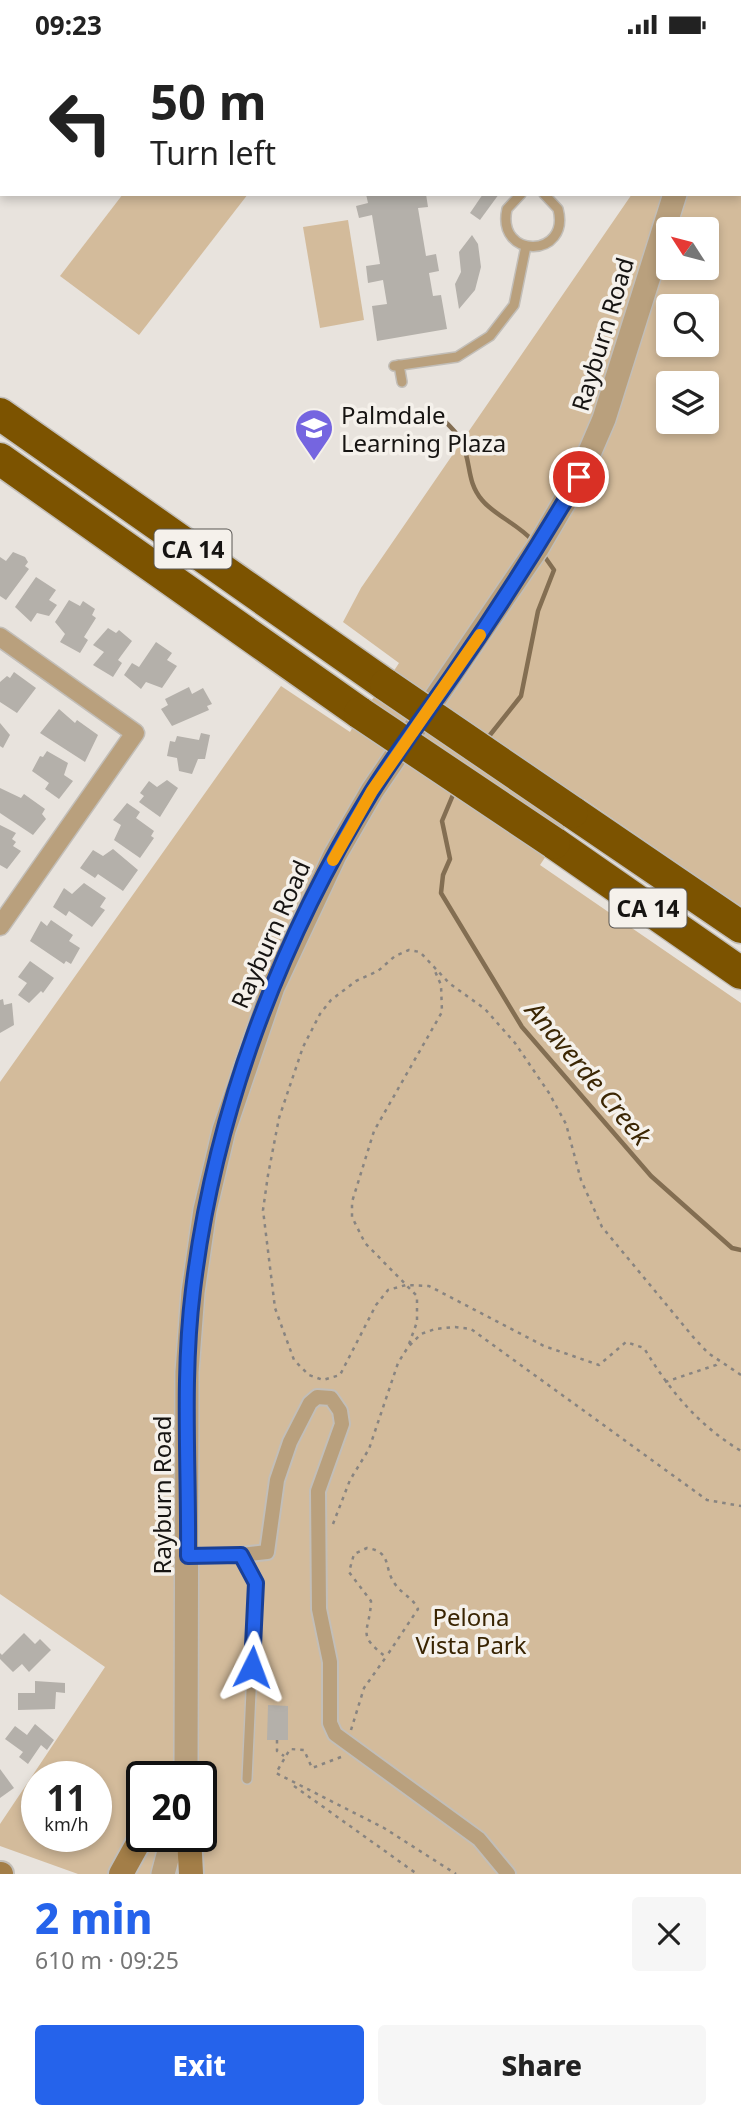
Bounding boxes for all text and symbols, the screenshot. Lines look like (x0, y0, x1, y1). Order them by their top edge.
text: 09:23 (35, 7, 102, 43)
text: 50 m (150, 68, 267, 134)
icon: left (35, 77, 126, 168)
text: Turn left (150, 131, 276, 174)
north arrow (656, 217, 719, 280)
map controls (656, 217, 719, 434)
street label: Rayburn Road (563, 253, 641, 415)
button: search (656, 294, 719, 357)
button: layers (656, 371, 719, 434)
place label: Palmdale Learning Plaza (341, 398, 506, 459)
school or university icon: Palmdale Learning Plaza (293, 407, 335, 462)
pin (549, 447, 609, 507)
icon: arrive (560, 458, 598, 496)
road number: CA 14 (154, 529, 232, 569)
street label: Rayburn Road (223, 855, 317, 1013)
road number: CA 14 (610, 888, 686, 927)
water label: Anaverde Creek (517, 992, 661, 1154)
street label: Rayburn Road (145, 1416, 178, 1574)
park label: Pelona Vista Park (415, 1600, 527, 1661)
position arrow (215, 1630, 289, 1704)
speed limit sign: 20 (126, 1761, 217, 1852)
text: 11 (46, 1774, 87, 1821)
text: km/h (44, 1812, 89, 1836)
text: 2 min (35, 1889, 152, 1946)
button: close (632, 1897, 706, 1971)
text: 610 m · 09:25 (35, 1944, 179, 1976)
button: Exit (35, 2025, 364, 2105)
button: Share (378, 2025, 706, 2105)

